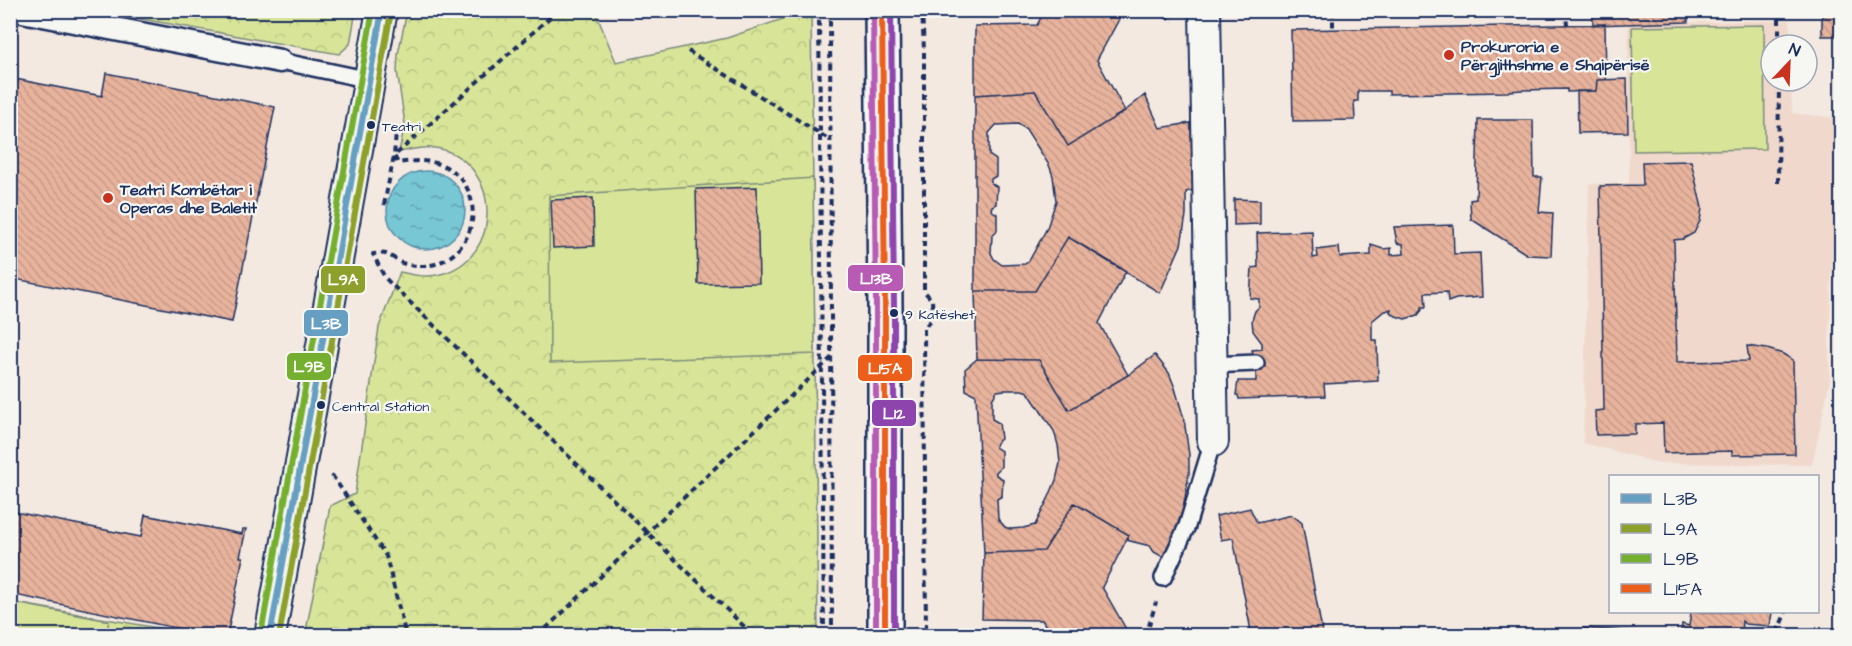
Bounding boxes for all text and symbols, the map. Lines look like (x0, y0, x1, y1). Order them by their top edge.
north arrow (1759, 33, 1819, 93)
place label: Prokuroria e Përgjithshme e Shqipërisë (1461, 36, 1650, 78)
text: N (1786, 38, 1803, 62)
marker: Prokuroria e Përgjithshme e Shqipërisë (1442, 48, 1456, 62)
place label: Teatri (382, 117, 421, 137)
marker: Teatri (365, 119, 377, 131)
place label: Teatri Kombëtar i Operas dhe Baletit (119, 179, 257, 219)
marker: Teatri Kombëtar i Operas dhe Baletit (101, 191, 115, 205)
line badge: L13B (847, 264, 904, 292)
line badge: L9A (320, 265, 366, 294)
text: L13B (860, 268, 893, 290)
text: L9A (328, 269, 359, 291)
place label: 9 Katëshet (905, 305, 975, 325)
marker: 9 Katëshet (888, 307, 900, 319)
line badge: L3B (303, 309, 349, 337)
text: L3B (311, 313, 342, 335)
line badge: L9B (286, 352, 332, 381)
line badge: L15A (857, 354, 913, 382)
text: L9B (293, 356, 325, 378)
text: L15A (868, 358, 903, 380)
place label: Central Station (332, 397, 429, 417)
marker: Central Station (315, 399, 327, 411)
line badge: L12 (871, 399, 917, 427)
text: L12 (883, 403, 906, 425)
legend (1609, 475, 1819, 613)
text: L3B (1663, 487, 1698, 512)
text: L9A (1663, 517, 1698, 542)
text: L9B (1663, 547, 1699, 572)
text: L15A (1663, 577, 1703, 602)

